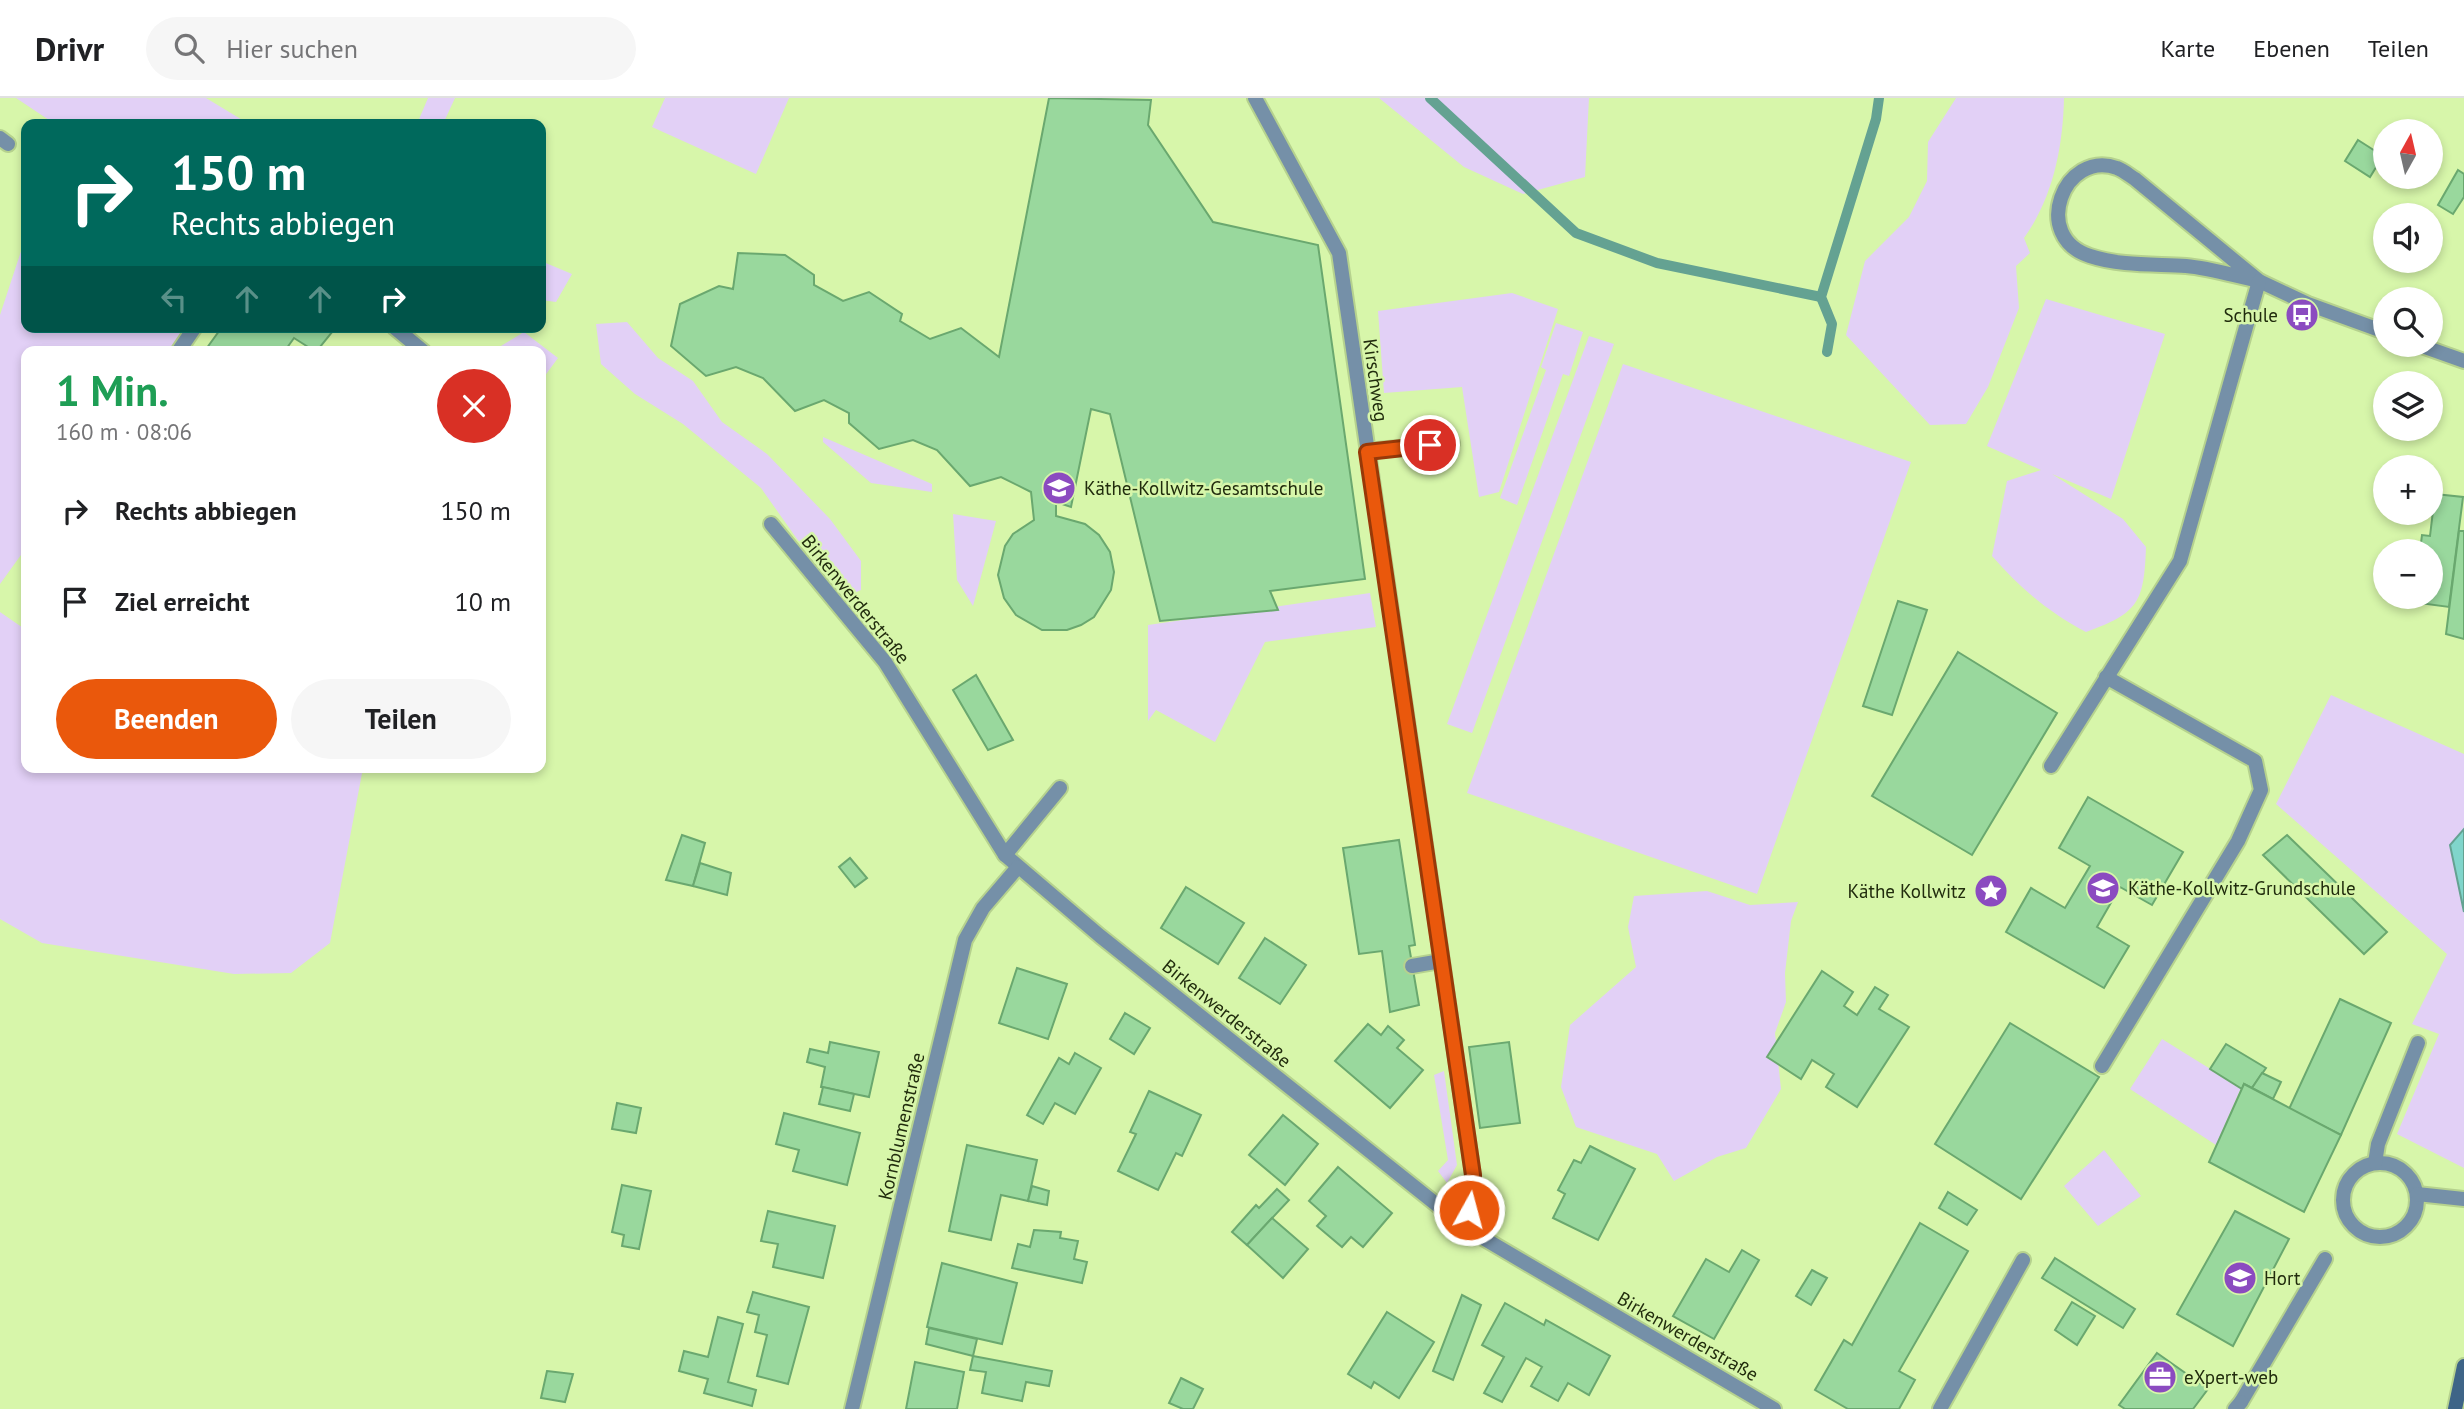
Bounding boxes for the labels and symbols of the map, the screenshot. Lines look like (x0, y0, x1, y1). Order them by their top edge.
north arrow (2373, 119, 2443, 189)
bus stop icon: Schule (2283, 296, 2321, 334)
place label: Schule (2224, 303, 2278, 327)
street label: Kirschweg (1358, 337, 1394, 423)
pin (1400, 415, 1460, 475)
school or university icon: Käthe-Kollwitz-Gesamtschule (1040, 469, 1078, 507)
place label: Käthe-Kollwitz-Gesamtschule (1084, 476, 1323, 500)
street label: Birkenwerderstraße (797, 530, 915, 668)
school or university icon: Käthe-Kollwitz-Grundschule (2084, 869, 2122, 907)
place icon: Käthe Kollwitz (1972, 872, 2010, 910)
place label: Käthe-Kollwitz-Grundschule (2128, 876, 2356, 900)
place label: Käthe Kollwitz (1847, 879, 1966, 903)
street label: Birkenwerderstraße (1158, 954, 1296, 1072)
street label: Kornblumenstraße (872, 1050, 930, 1202)
position arrow (1432, 1173, 1506, 1247)
school or university icon: Hort (2221, 1259, 2259, 1297)
place label: Hort (2264, 1266, 2301, 1290)
street label: Birkenwerderstraße (1613, 1286, 1763, 1386)
office icon: eXpert-web (2141, 1358, 2179, 1396)
place label: eXpert-web (2184, 1365, 2278, 1389)

